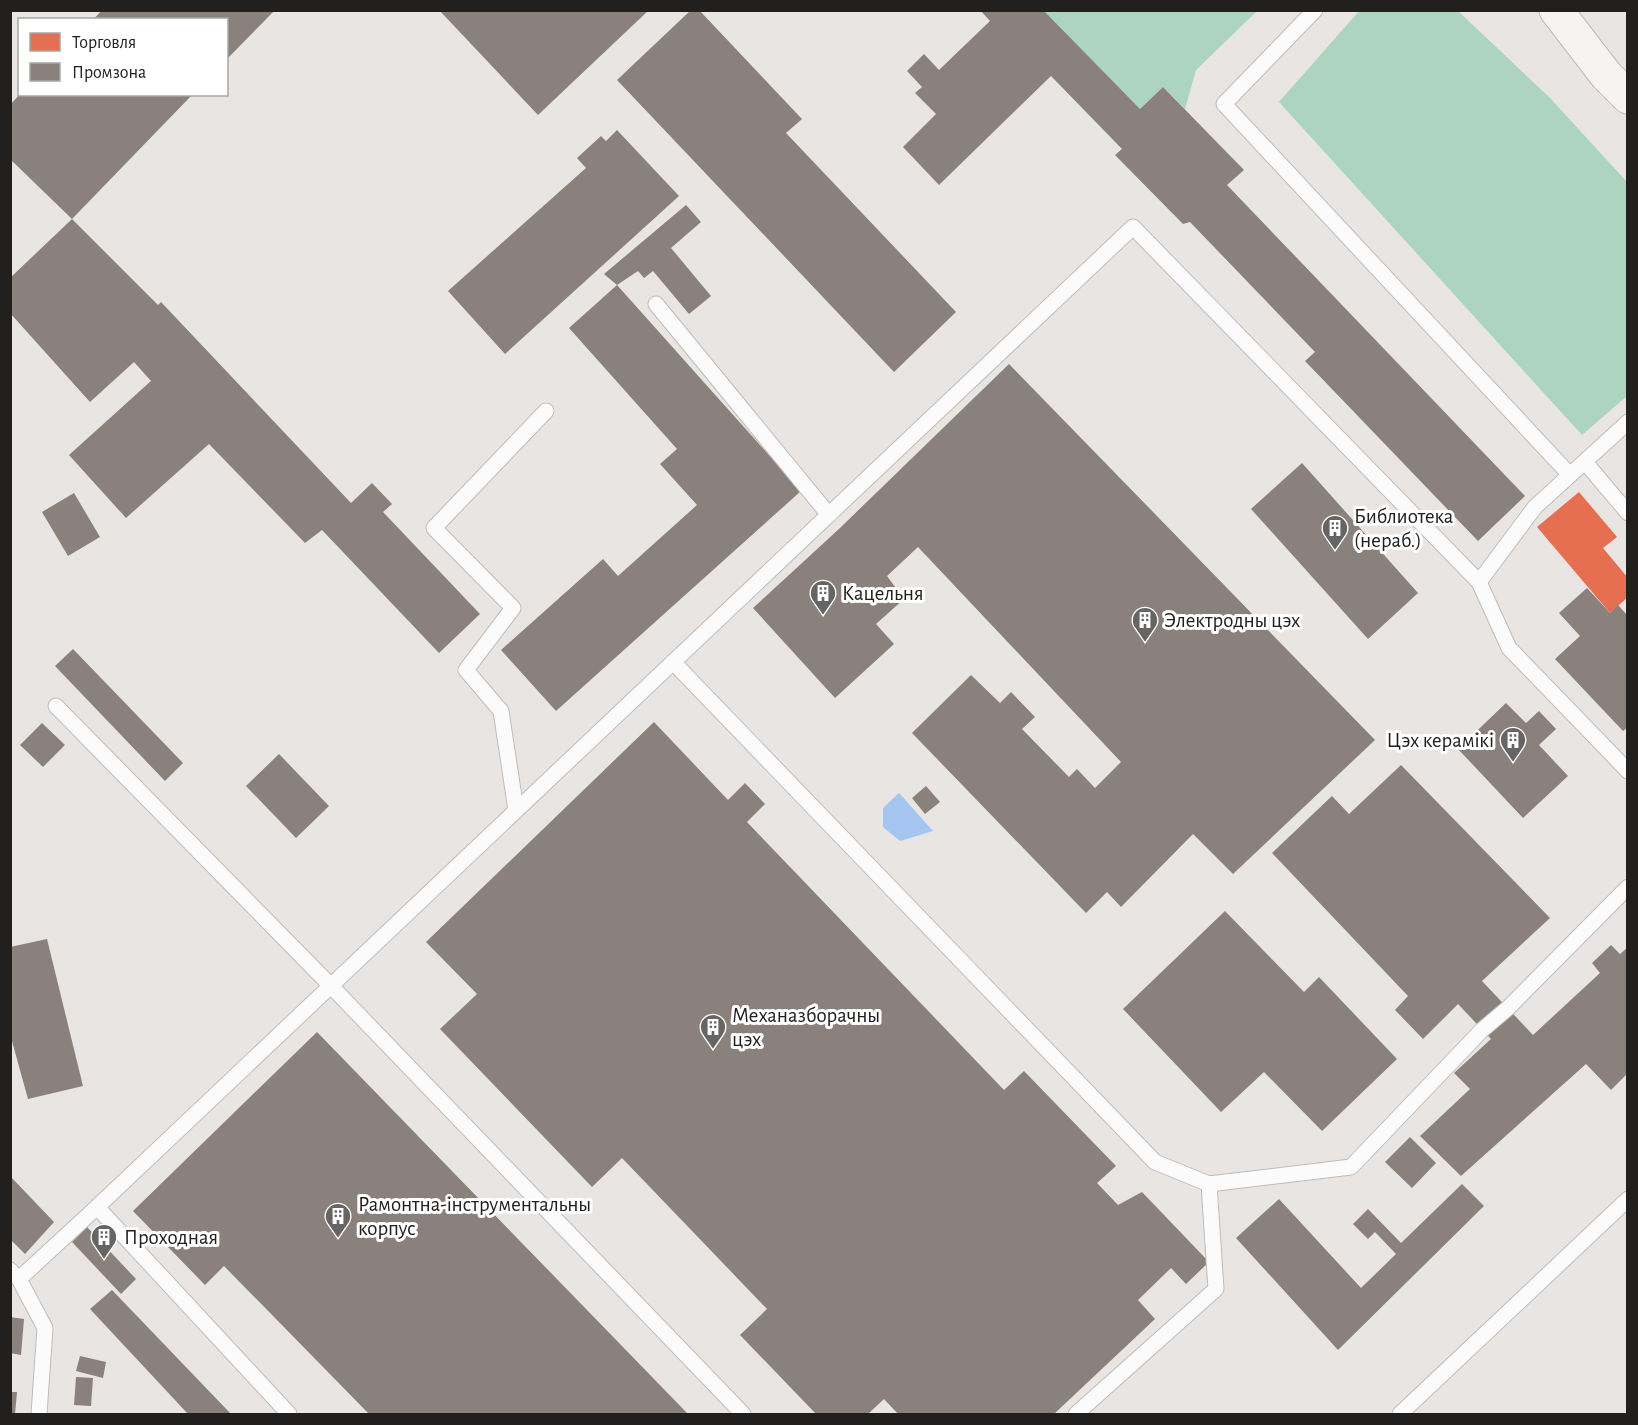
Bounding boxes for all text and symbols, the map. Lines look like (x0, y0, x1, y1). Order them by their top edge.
legend (18, 18, 228, 96)
text: Торговля (72, 34, 136, 52)
text: Промзона (72, 64, 146, 82)
place label: Библиотека (нераб.) (1354, 506, 1454, 551)
building icon: Библиотека (нераб.) (1320, 513, 1350, 551)
building icon: Кацельня (808, 578, 838, 616)
place label: Кацельня (842, 583, 924, 604)
building icon: Электродны цэх (1130, 605, 1160, 643)
place label: Электродны цэх (1164, 610, 1300, 631)
building icon: Цэх керамікі (1498, 725, 1528, 763)
place label: Цэх керамікі (1387, 730, 1494, 751)
place label: Механазборачны цэх (732, 1005, 880, 1050)
building icon: Механазборачны цэх (698, 1012, 728, 1050)
place label: Рамонтна-інструментальны корпус (358, 1194, 591, 1239)
building icon: Рамонтна-інструментальны корпус (323, 1201, 353, 1239)
building icon: Проходная (89, 1222, 119, 1260)
place label: Проходная (124, 1227, 218, 1248)

